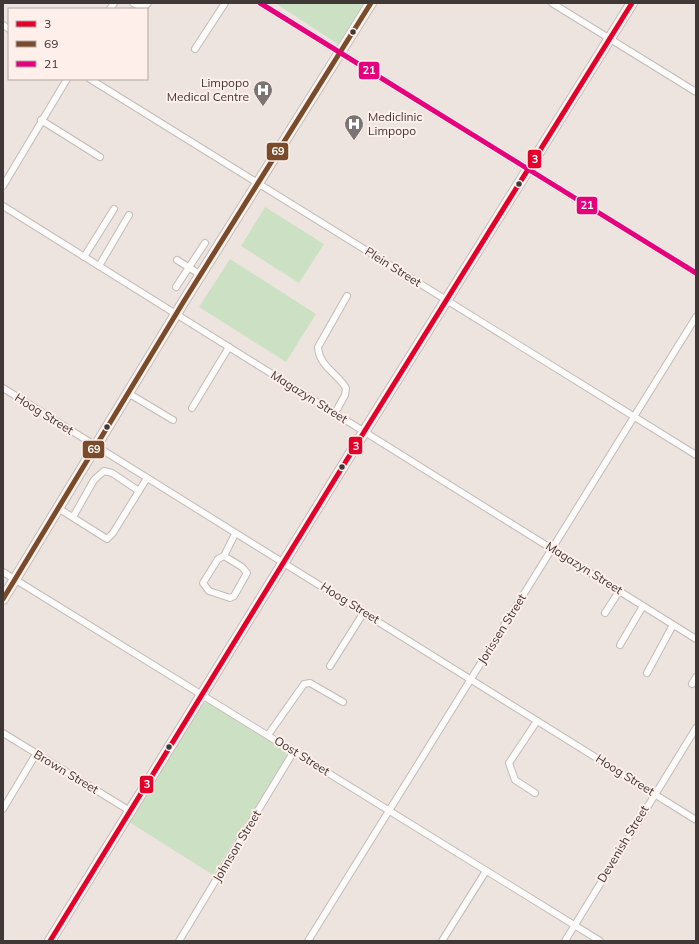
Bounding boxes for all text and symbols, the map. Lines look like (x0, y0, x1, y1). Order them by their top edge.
legend (8, 8, 148, 80)
text: 3 (44, 16, 51, 31)
unlabelled marker (348, 27, 358, 37)
text: 69 (44, 36, 58, 51)
text: 21 (44, 56, 58, 71)
line badge: 21 (358, 61, 380, 80)
text: 21 (362, 63, 376, 77)
place label: Limpopo Medical Centre (167, 75, 249, 104)
hospital icon: Limpopo Medical Centre (252, 79, 274, 107)
place label: Mediclinic Limpopo (368, 109, 422, 138)
hospital icon: Mediclinic Limpopo (343, 113, 365, 141)
line badge: 69 (266, 142, 289, 161)
text: 69 (271, 144, 285, 158)
line badge: 3 (527, 149, 542, 169)
text: 3 (532, 152, 539, 166)
unlabelled marker (514, 179, 524, 189)
line badge: 21 (576, 196, 598, 215)
text: 21 (580, 198, 594, 212)
street label: Plein Street (362, 243, 424, 290)
street label: Magazyn Street (268, 367, 350, 426)
street label: Hoog Street (12, 390, 76, 438)
unlabelled marker (102, 422, 112, 432)
line badge: 3 (348, 436, 363, 455)
text: 3 (353, 439, 360, 453)
line badge: 69 (82, 440, 105, 459)
text: 69 (87, 442, 101, 456)
unlabelled marker (337, 462, 347, 472)
street label: Magazyn Street (543, 538, 625, 597)
street label: Hoog Street (318, 579, 382, 627)
street label: Jorissen Street (474, 591, 529, 667)
street label: Oost Street (272, 733, 333, 779)
unlabelled marker (164, 742, 174, 752)
street label: Brown Street (31, 746, 101, 797)
street label: Hoog Street (593, 751, 657, 799)
line badge: 3 (139, 775, 154, 794)
text: 3 (144, 777, 151, 791)
street label: Devenish Street (594, 802, 652, 885)
street label: Johnson Street (209, 807, 264, 884)

